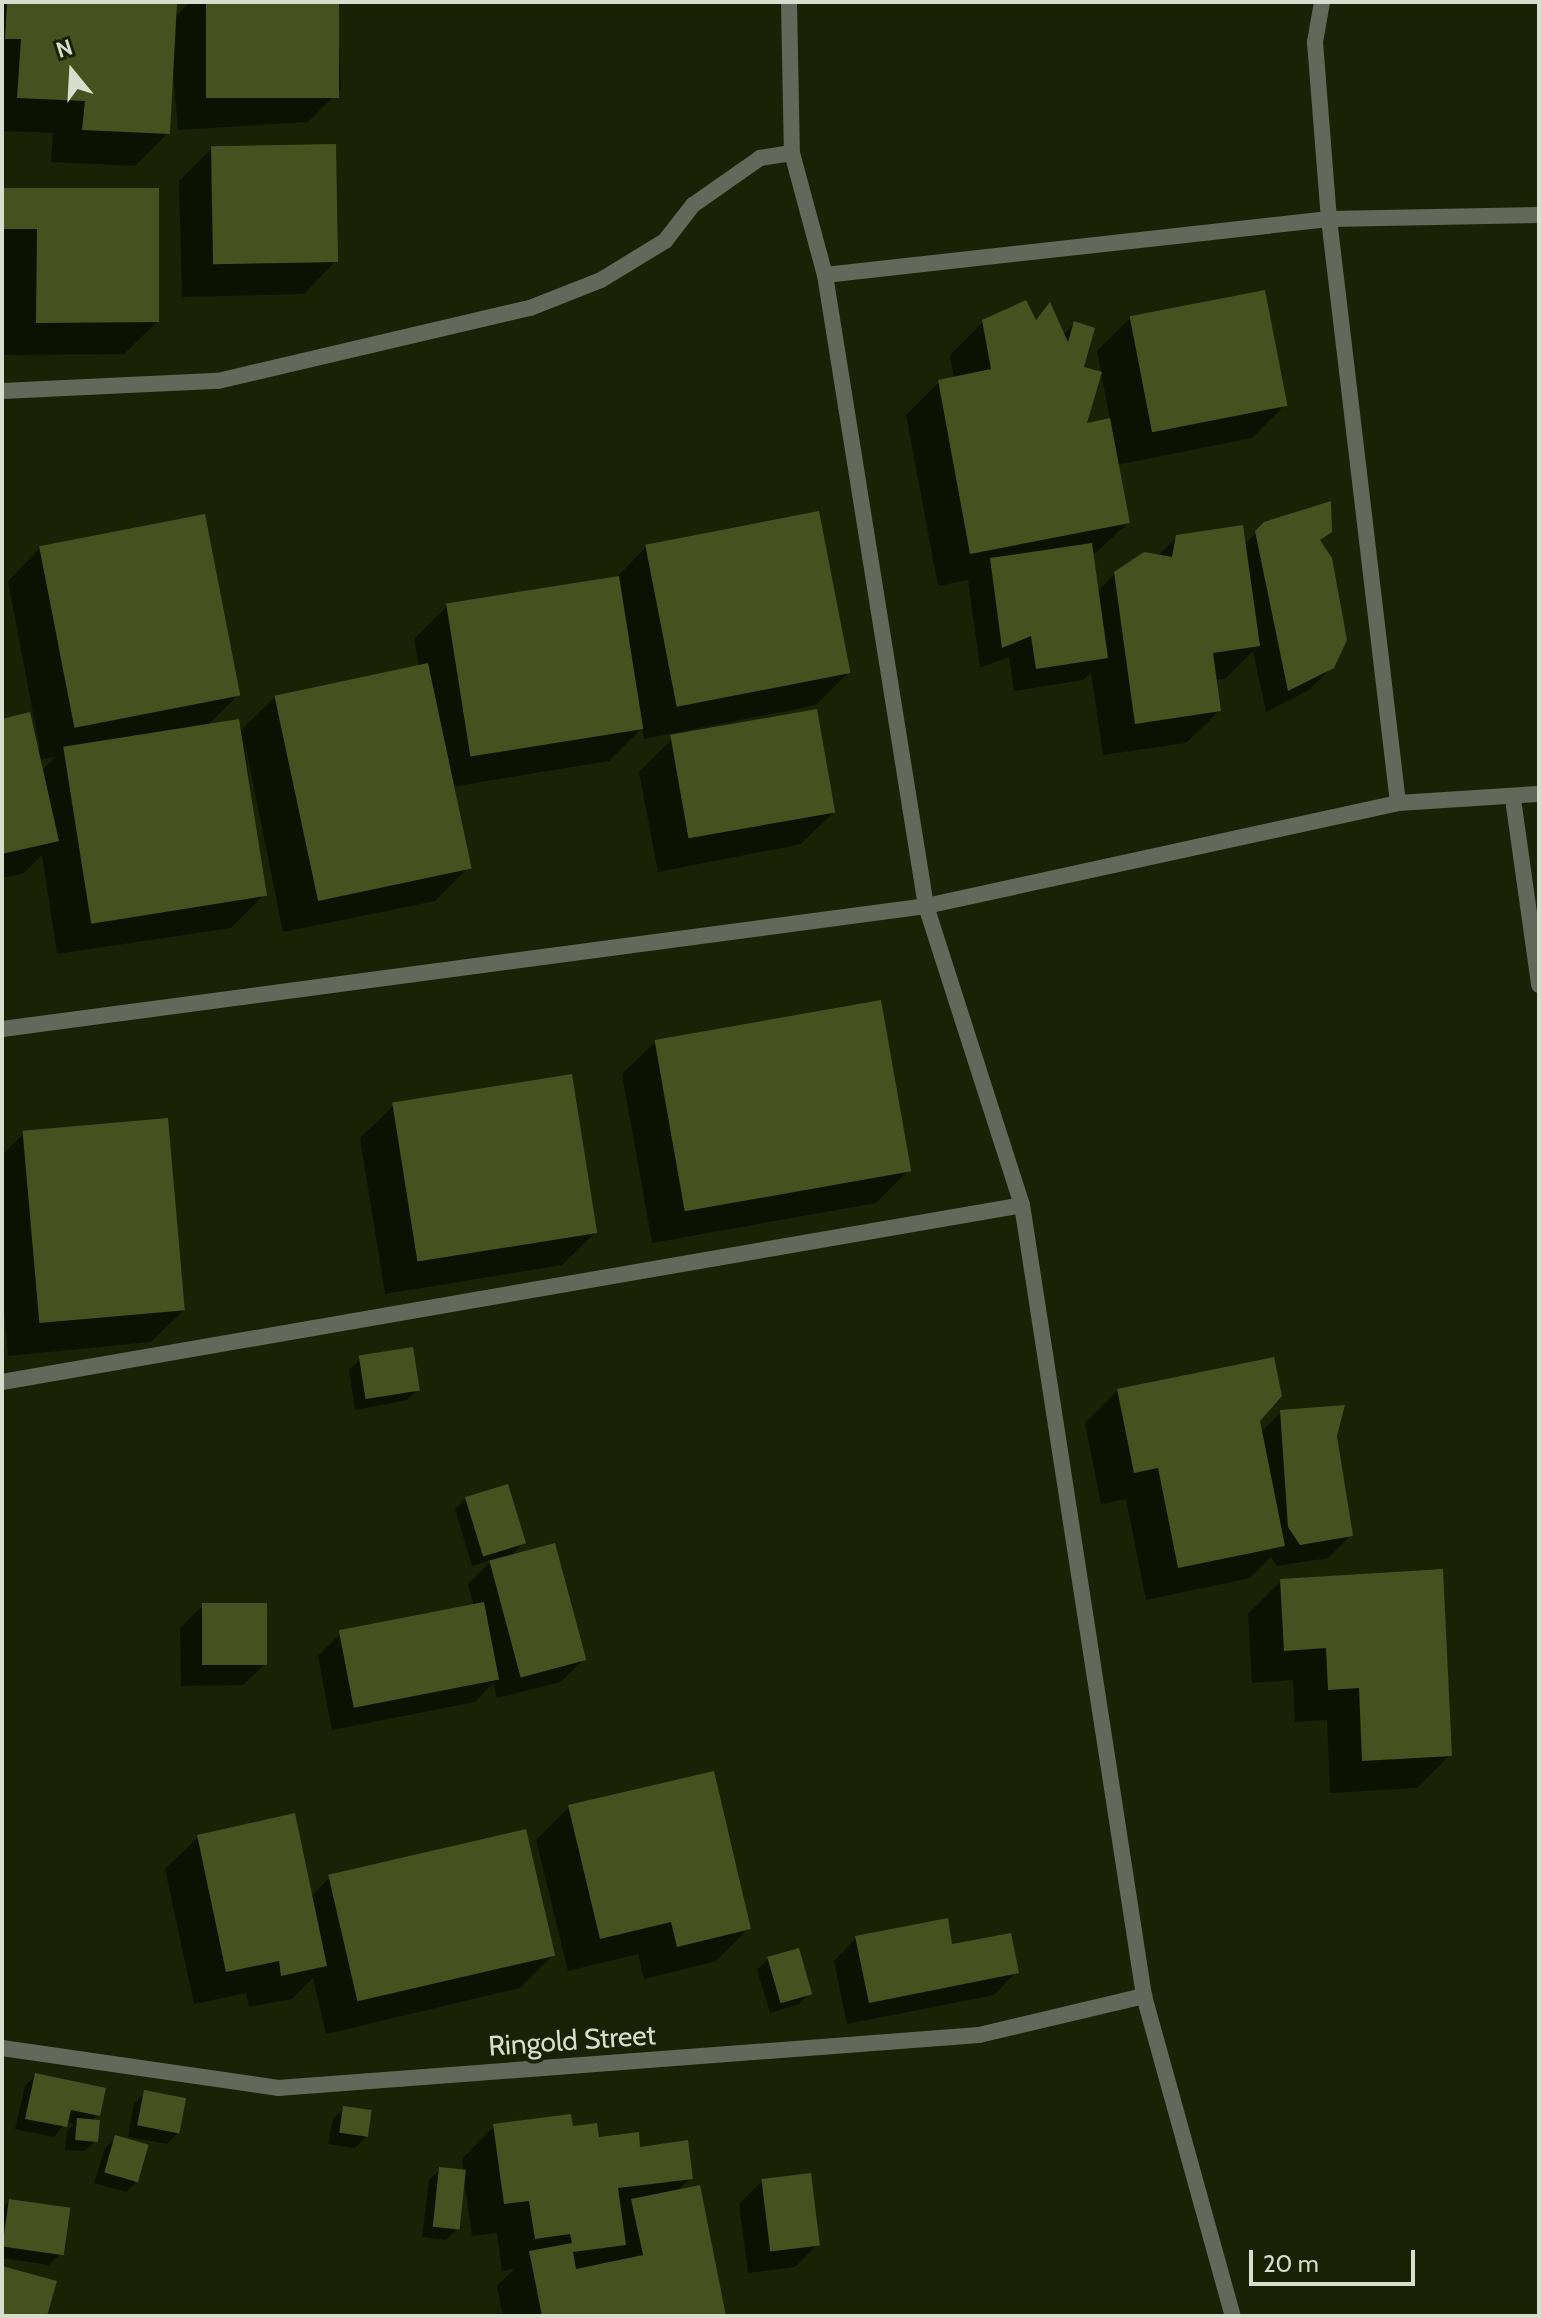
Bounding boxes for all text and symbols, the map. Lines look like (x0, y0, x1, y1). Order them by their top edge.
north arrow (32, 32, 112, 112)
text: N (53, 33, 76, 64)
street label: Ringold Street (487, 2017, 657, 2063)
scale bar (1253, 2234, 1419, 2284)
text: 20 m (1263, 2249, 1319, 2278)

